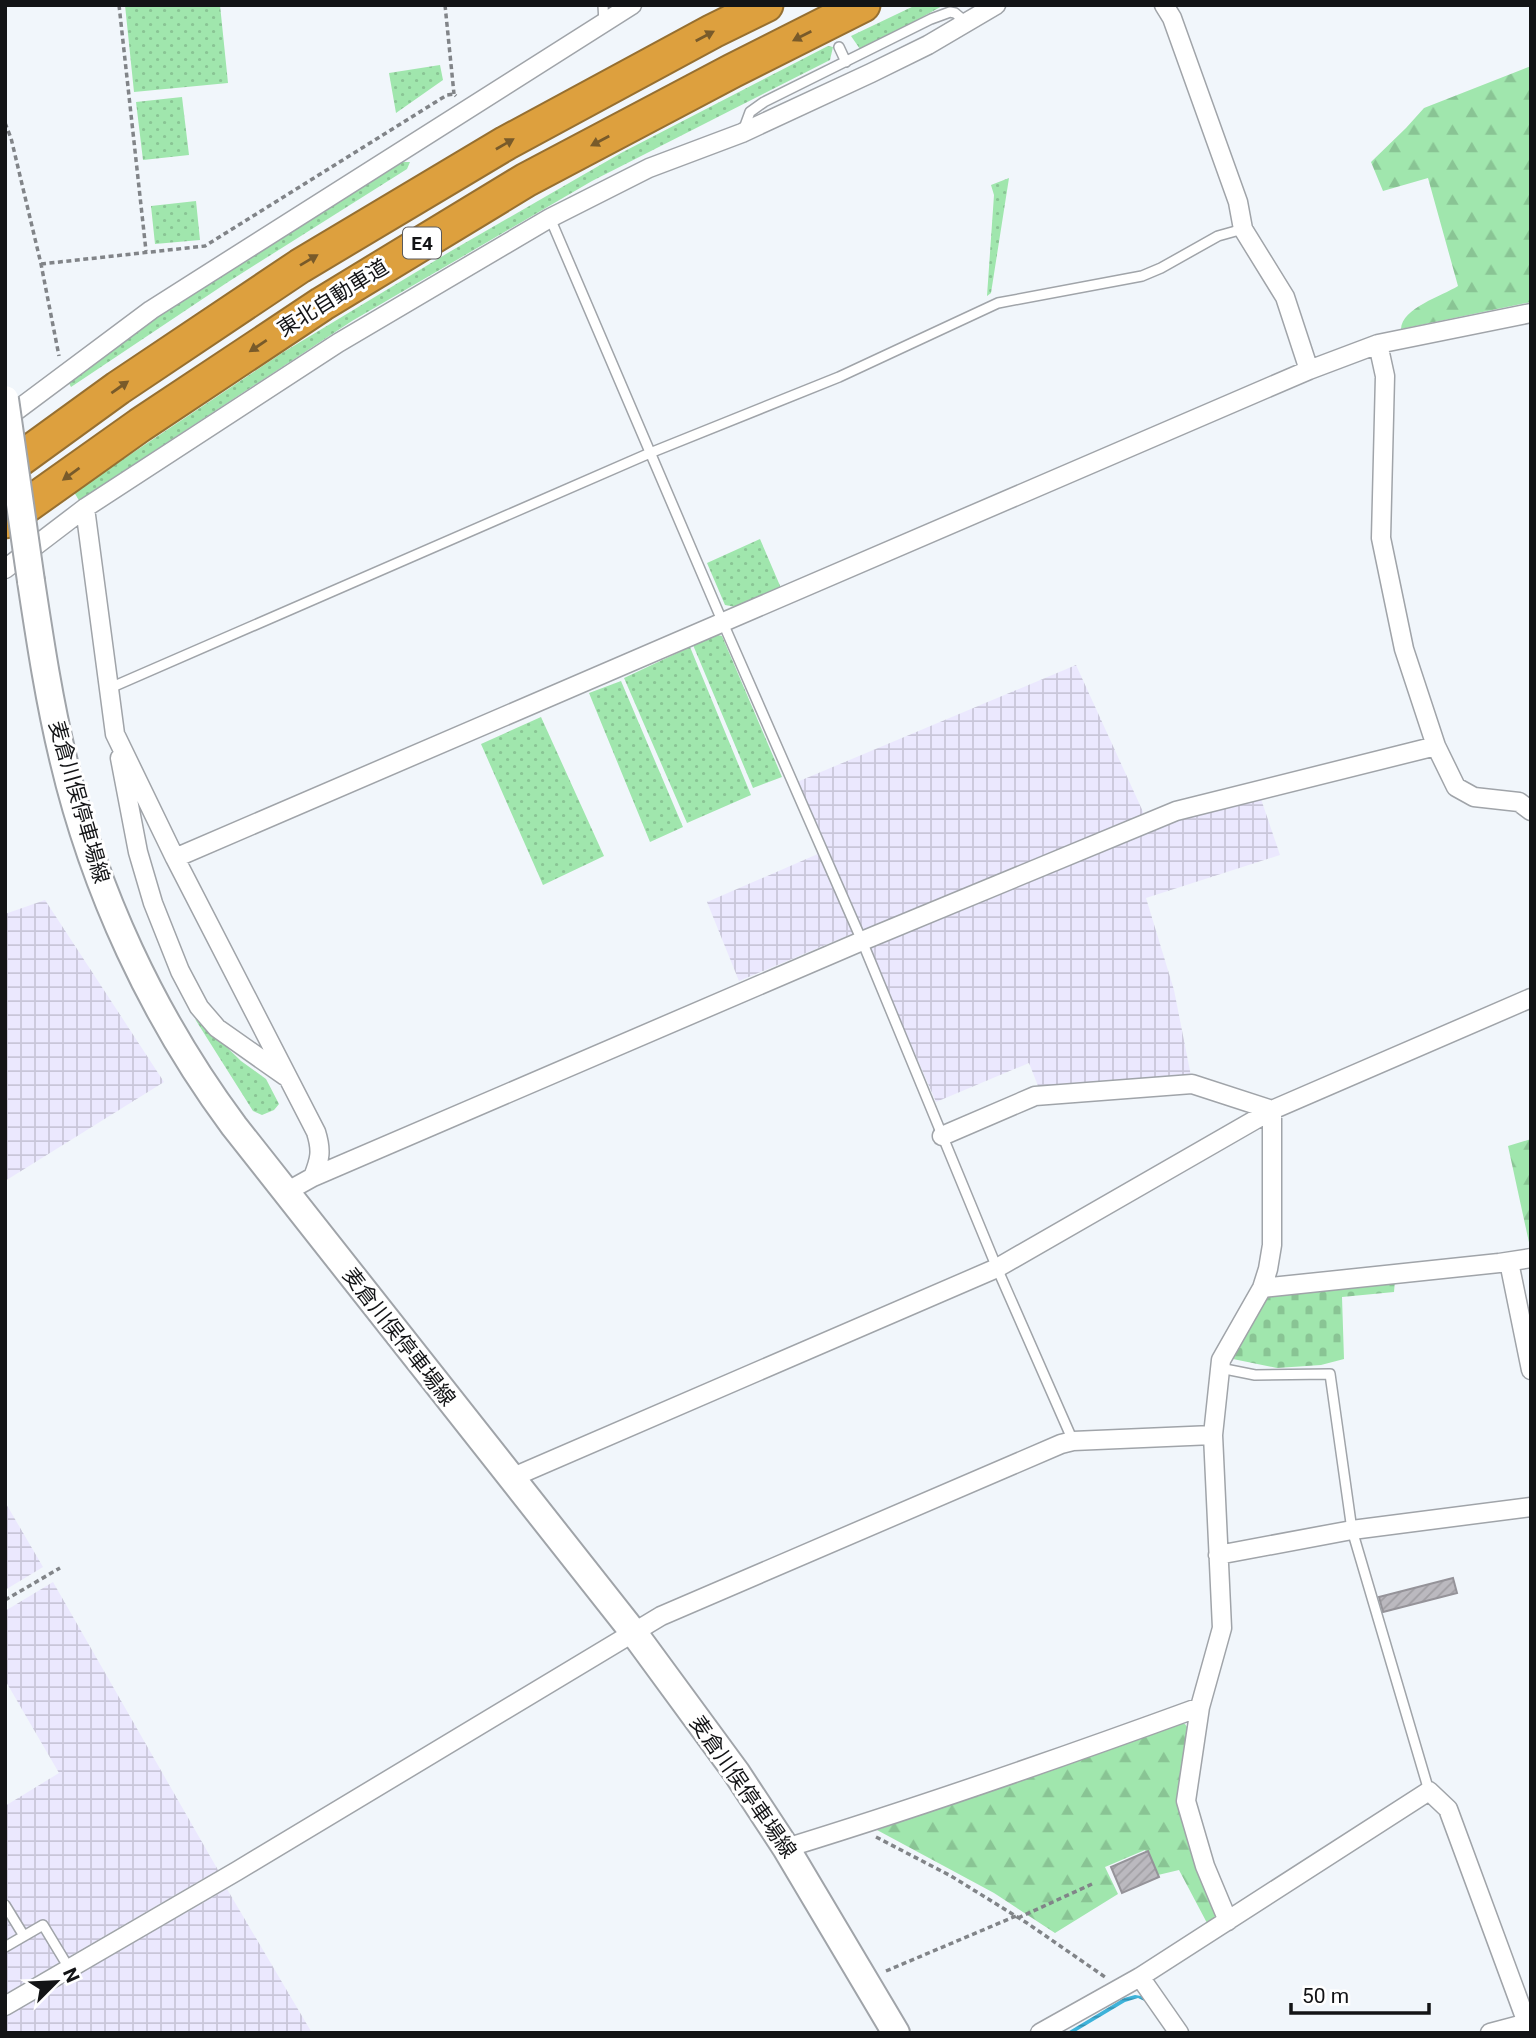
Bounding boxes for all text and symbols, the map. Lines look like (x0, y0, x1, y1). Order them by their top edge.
one-way arrow (695, 30, 715, 42)
one-way arrow (792, 30, 812, 41)
one-way arrow (590, 134, 610, 146)
one-way arrow (495, 138, 514, 150)
road number: E4 (403, 228, 441, 258)
street label: 東北自動車道 (273, 254, 393, 342)
one-way arrow (300, 254, 319, 267)
one-way arrow (249, 339, 268, 352)
one-way arrow (111, 380, 129, 394)
one-way arrow (62, 467, 80, 481)
street label: 麦倉川俣停車場線 (44, 718, 114, 886)
street label: 麦倉川俣停車場線 (338, 1263, 460, 1411)
street label: 麦倉川俣停車場線 (685, 1711, 801, 1863)
north arrow (21, 1947, 91, 2017)
text: N (58, 1964, 84, 1986)
scale bar (1291, 1972, 1429, 2016)
text: 50 m (1302, 1984, 1349, 2008)

